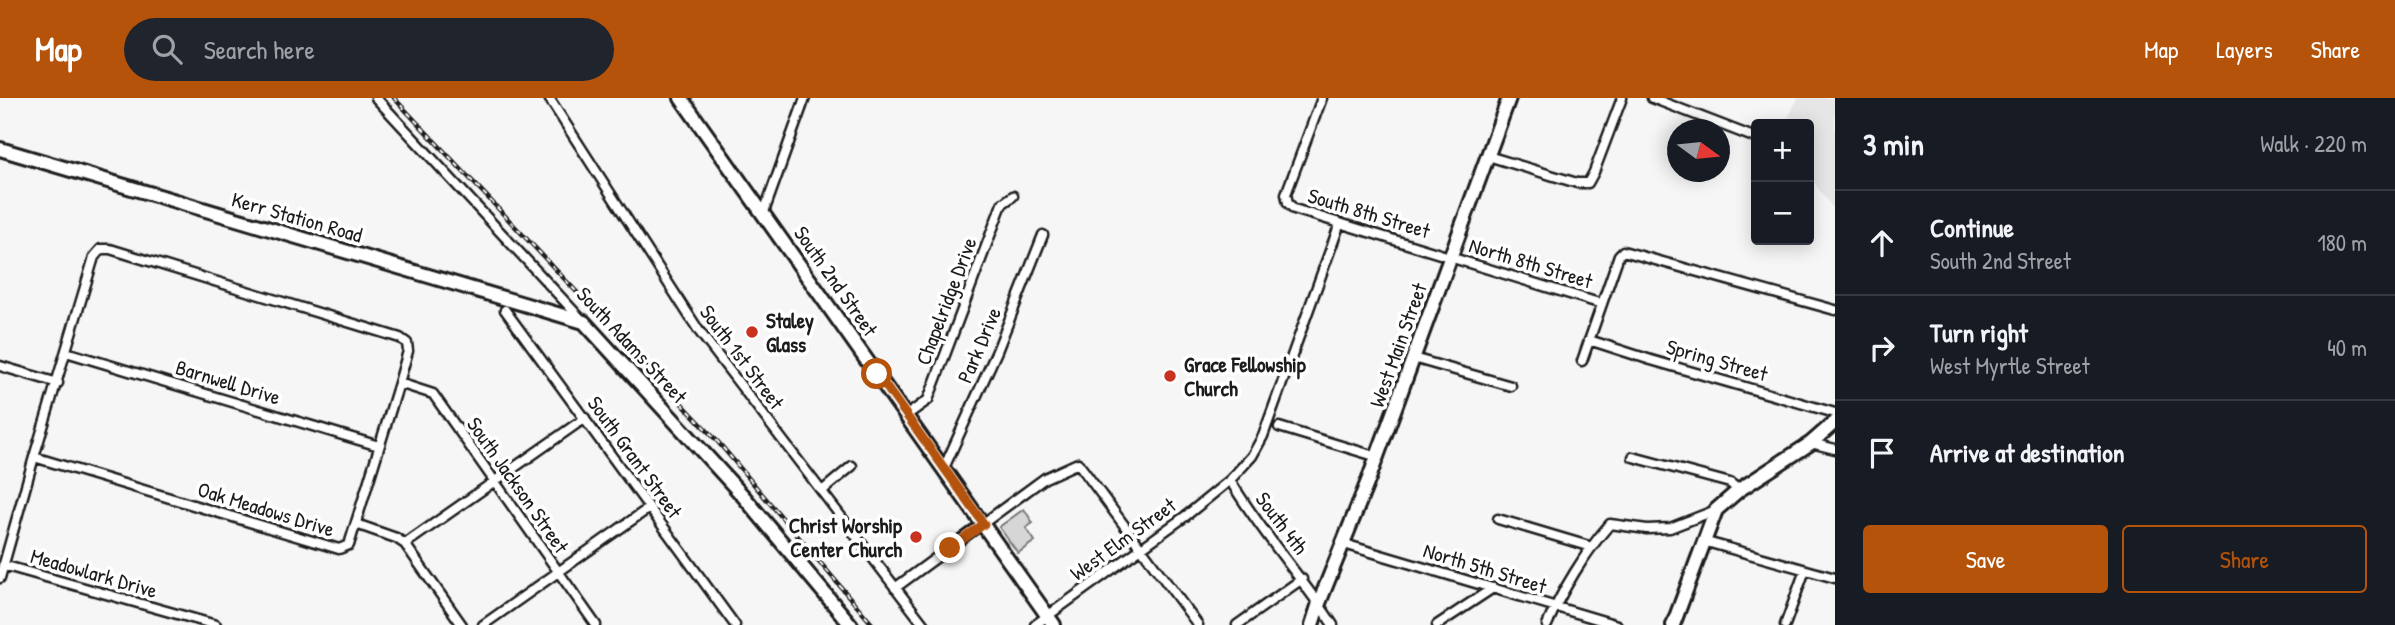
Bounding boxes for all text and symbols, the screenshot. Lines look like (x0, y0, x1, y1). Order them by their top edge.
search box (124, 18, 614, 81)
text: Map (35, 27, 82, 71)
icon: search (148, 30, 186, 68)
text: Search here (204, 32, 315, 67)
text: Map (2144, 33, 2178, 65)
text: Layers (2216, 33, 2273, 65)
text: Share (2311, 33, 2360, 65)
north arrow (1667, 119, 1730, 182)
map controls (1751, 119, 1814, 245)
button: + (1751, 119, 1814, 182)
text: 3 min (1863, 124, 1924, 164)
text: Walk · 220 m (2260, 128, 2367, 159)
street label: South 8th Street (1304, 181, 1434, 246)
button: − (1751, 182, 1814, 245)
street label: Kerr Station Road (228, 185, 366, 249)
text: Continue (1930, 210, 2014, 245)
street label: South 2nd Street (787, 220, 885, 343)
icon: ahead (1863, 224, 1901, 262)
text: 180 m (2317, 227, 2367, 258)
street label: North 8th Street (1466, 231, 1597, 296)
street label: Chapelridge Drive (908, 233, 984, 369)
text: South 2nd Street (1930, 245, 2071, 276)
street label: West Main Street (1362, 278, 1434, 411)
street label: South Adams Street (570, 280, 694, 410)
street label: South 1st Street (693, 299, 791, 416)
street label: Park Drive (950, 303, 1008, 387)
place label: Staley Glass (766, 306, 814, 359)
text: Turn right (1930, 315, 2028, 350)
marker: Staley Glass (744, 324, 760, 340)
icon: right (1863, 329, 1901, 367)
street label: Spring Street (1663, 332, 1772, 388)
text: 40 m (2327, 332, 2367, 363)
place label: Grace Fellowship Church (1184, 350, 1307, 403)
text: West Myrtle Street (1930, 350, 2090, 381)
street label: Barnwell Drive (172, 352, 284, 412)
route start (861, 358, 892, 389)
marker: Grace Fellowship Church (1162, 368, 1178, 384)
street label: South Grant Street (581, 390, 690, 524)
street label: South Jackson Street (460, 411, 576, 559)
icon: arrive (1863, 434, 1901, 472)
text: Arrive at destination (1930, 435, 2125, 470)
street label: Oak Meadows Drive (194, 474, 338, 544)
street label: South 4th (1249, 486, 1315, 560)
street label: West Elm Street (1064, 490, 1182, 587)
place label: Christ Worship Center Church (789, 511, 903, 564)
button: Save (1863, 525, 2108, 593)
button: Share (2122, 525, 2367, 593)
marker: Christ Worship Center Church (908, 529, 924, 545)
route end (934, 532, 965, 563)
street label: North 5th Street (1420, 536, 1551, 601)
street label: Meadowlark Drive (27, 541, 161, 605)

